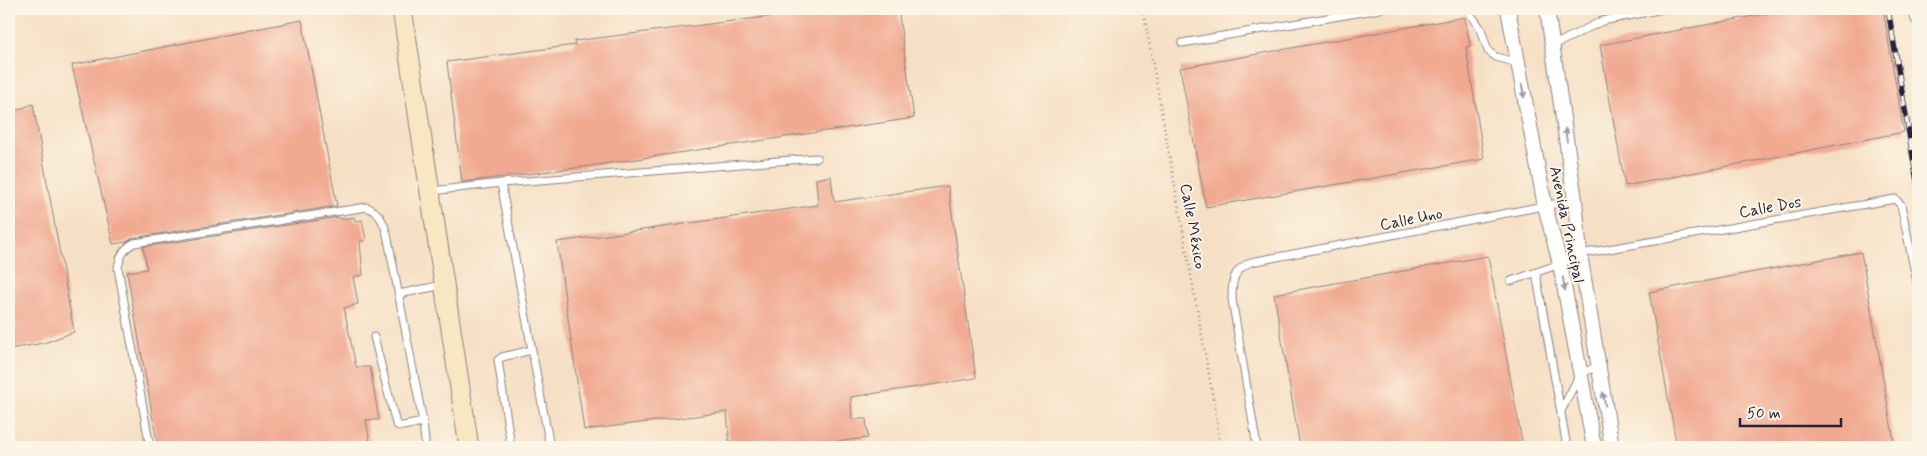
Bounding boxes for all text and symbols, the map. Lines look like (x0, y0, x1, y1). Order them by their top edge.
one-way arrow (1520, 83, 1528, 99)
one-way arrow (1561, 126, 1569, 142)
street label: Avenida Principal (1544, 164, 1589, 285)
street label: Calle México (1175, 182, 1210, 271)
street label: Calle Dos (1737, 192, 1803, 223)
street label: Calle Uno (1378, 203, 1445, 236)
one-way arrow (1561, 277, 1569, 293)
one-way arrow (1599, 391, 1607, 407)
scale bar (1740, 396, 1841, 428)
text: 50 m (1747, 404, 1781, 424)

